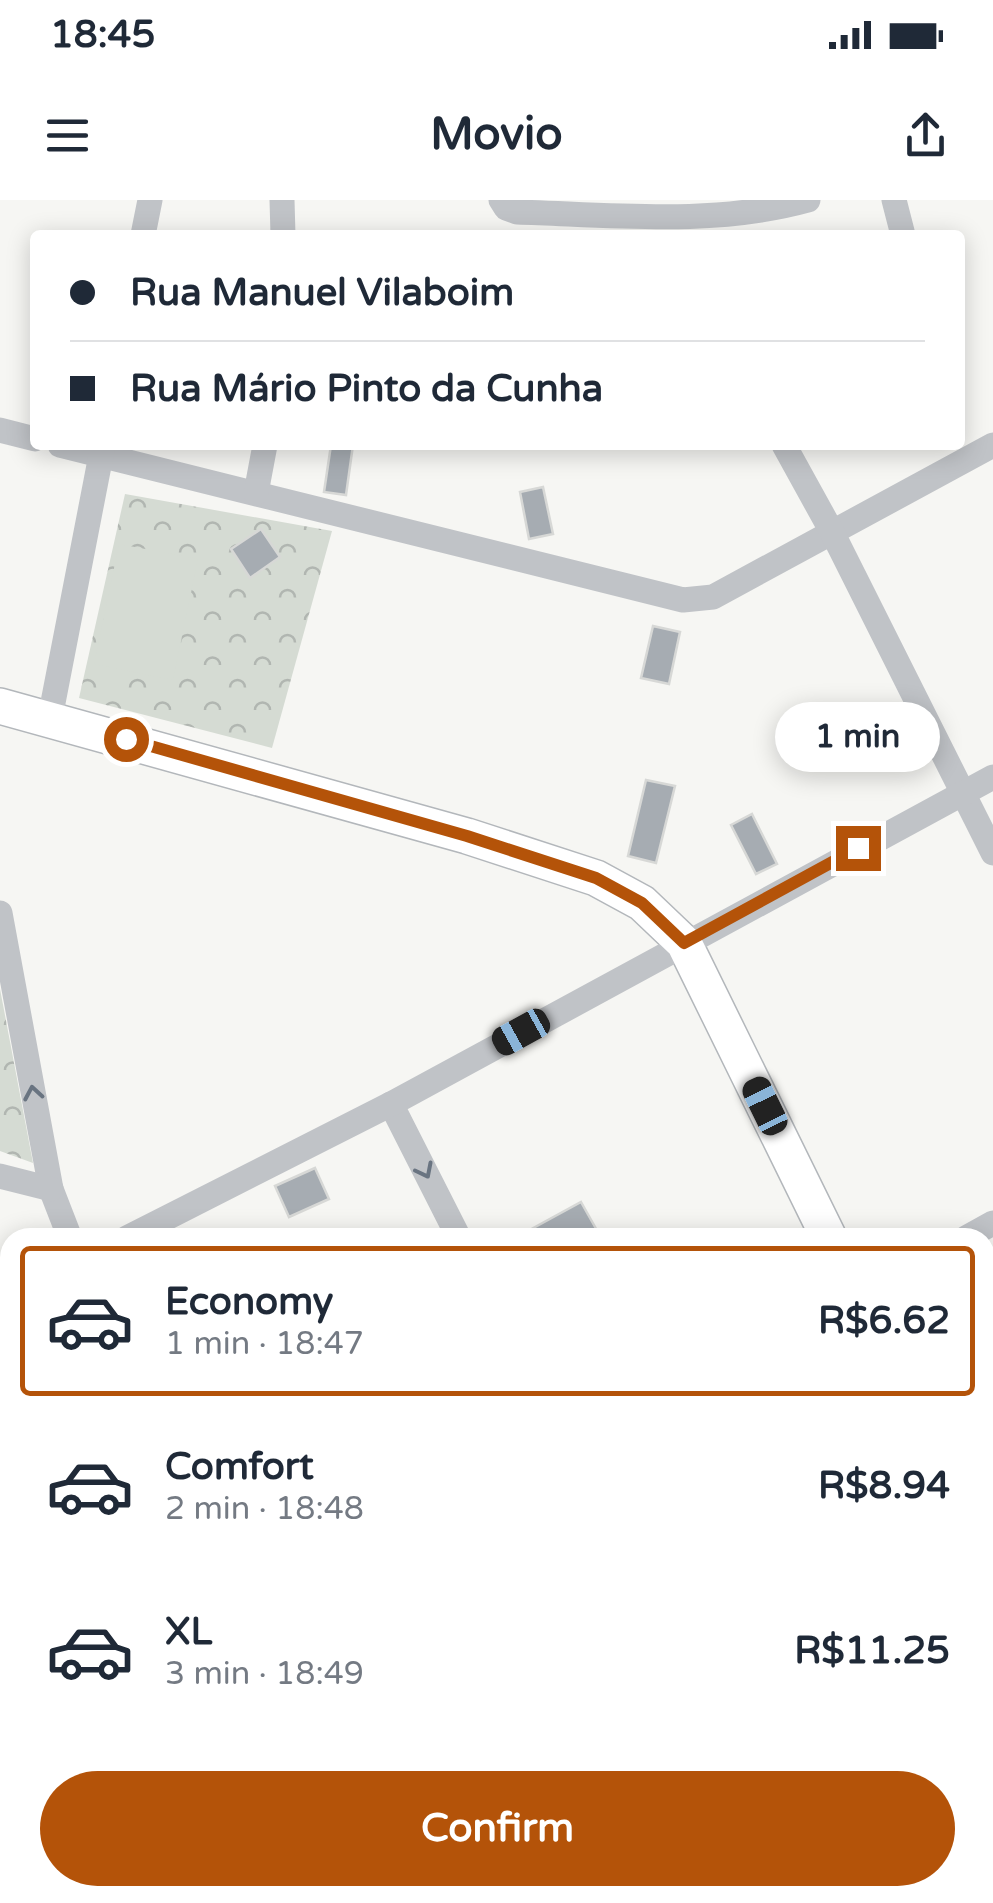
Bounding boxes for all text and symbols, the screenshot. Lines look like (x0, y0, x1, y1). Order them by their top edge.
text: 18:45 (50, 12, 155, 58)
icon: menu (40, 108, 95, 163)
text: Movio (430, 108, 563, 162)
icon: share (898, 108, 953, 163)
text: Rua Manuel Vilaboim (130, 270, 514, 316)
text: Rua Mário Pinto da Cunha (130, 366, 603, 412)
callout: 1 min (776, 703, 940, 773)
route start (104, 717, 149, 762)
text: 1 min (815, 718, 900, 756)
route end (836, 826, 881, 871)
car (487, 1004, 555, 1060)
car (738, 1072, 792, 1140)
one-way arrow (23, 1085, 44, 1101)
one-way arrow (413, 1161, 433, 1179)
icon: car (45, 1276, 135, 1366)
text: Economy (165, 1279, 333, 1325)
text: R$6.62 (818, 1298, 950, 1344)
text: 1 min · 18:47 (165, 1325, 364, 1363)
icon: car (45, 1441, 135, 1531)
text: Comfort (165, 1444, 314, 1490)
text: R$8.94 (818, 1463, 950, 1509)
text: 2 min · 18:48 (165, 1490, 364, 1528)
icon: car (45, 1606, 135, 1696)
text: XL (165, 1609, 212, 1655)
text: R$11.25 (794, 1628, 950, 1674)
text: 3 min · 18:49 (165, 1655, 364, 1693)
button: Confirm (40, 1771, 955, 1886)

